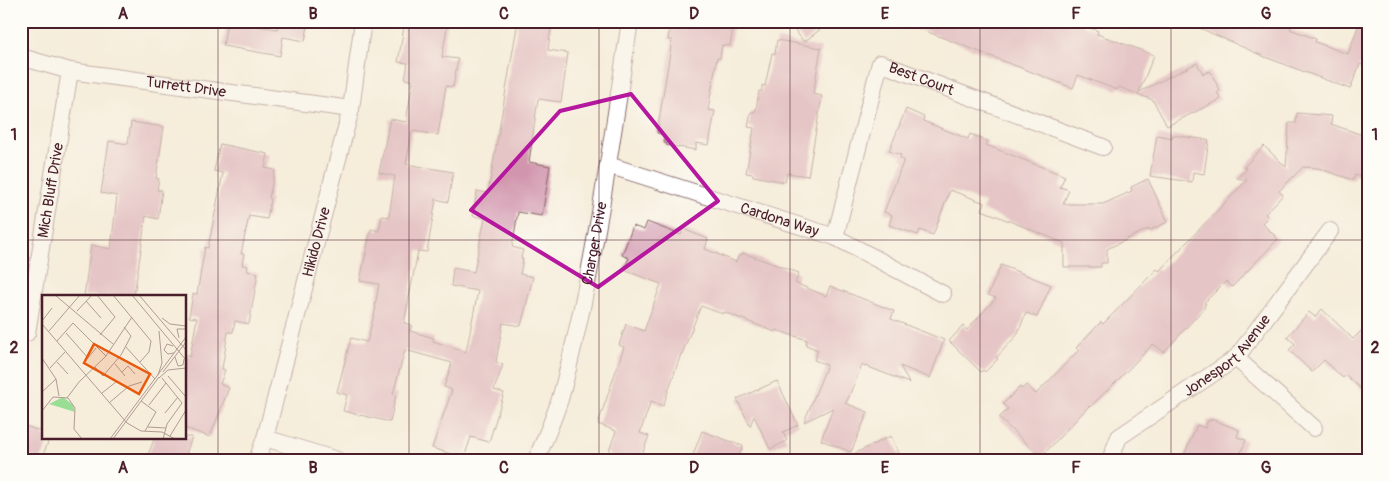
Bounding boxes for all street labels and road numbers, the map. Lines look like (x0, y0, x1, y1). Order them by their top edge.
street label: Best Court (886, 58, 957, 100)
street label: Turrett Drive (145, 72, 228, 102)
street label: Mich Bluff Drive (34, 141, 68, 239)
street label: Cardona Way (738, 199, 822, 241)
street label: Charger Drive (578, 200, 612, 287)
street label: Hikido Drive (298, 205, 335, 279)
street label: Jonesport Avenue (1180, 310, 1275, 401)

